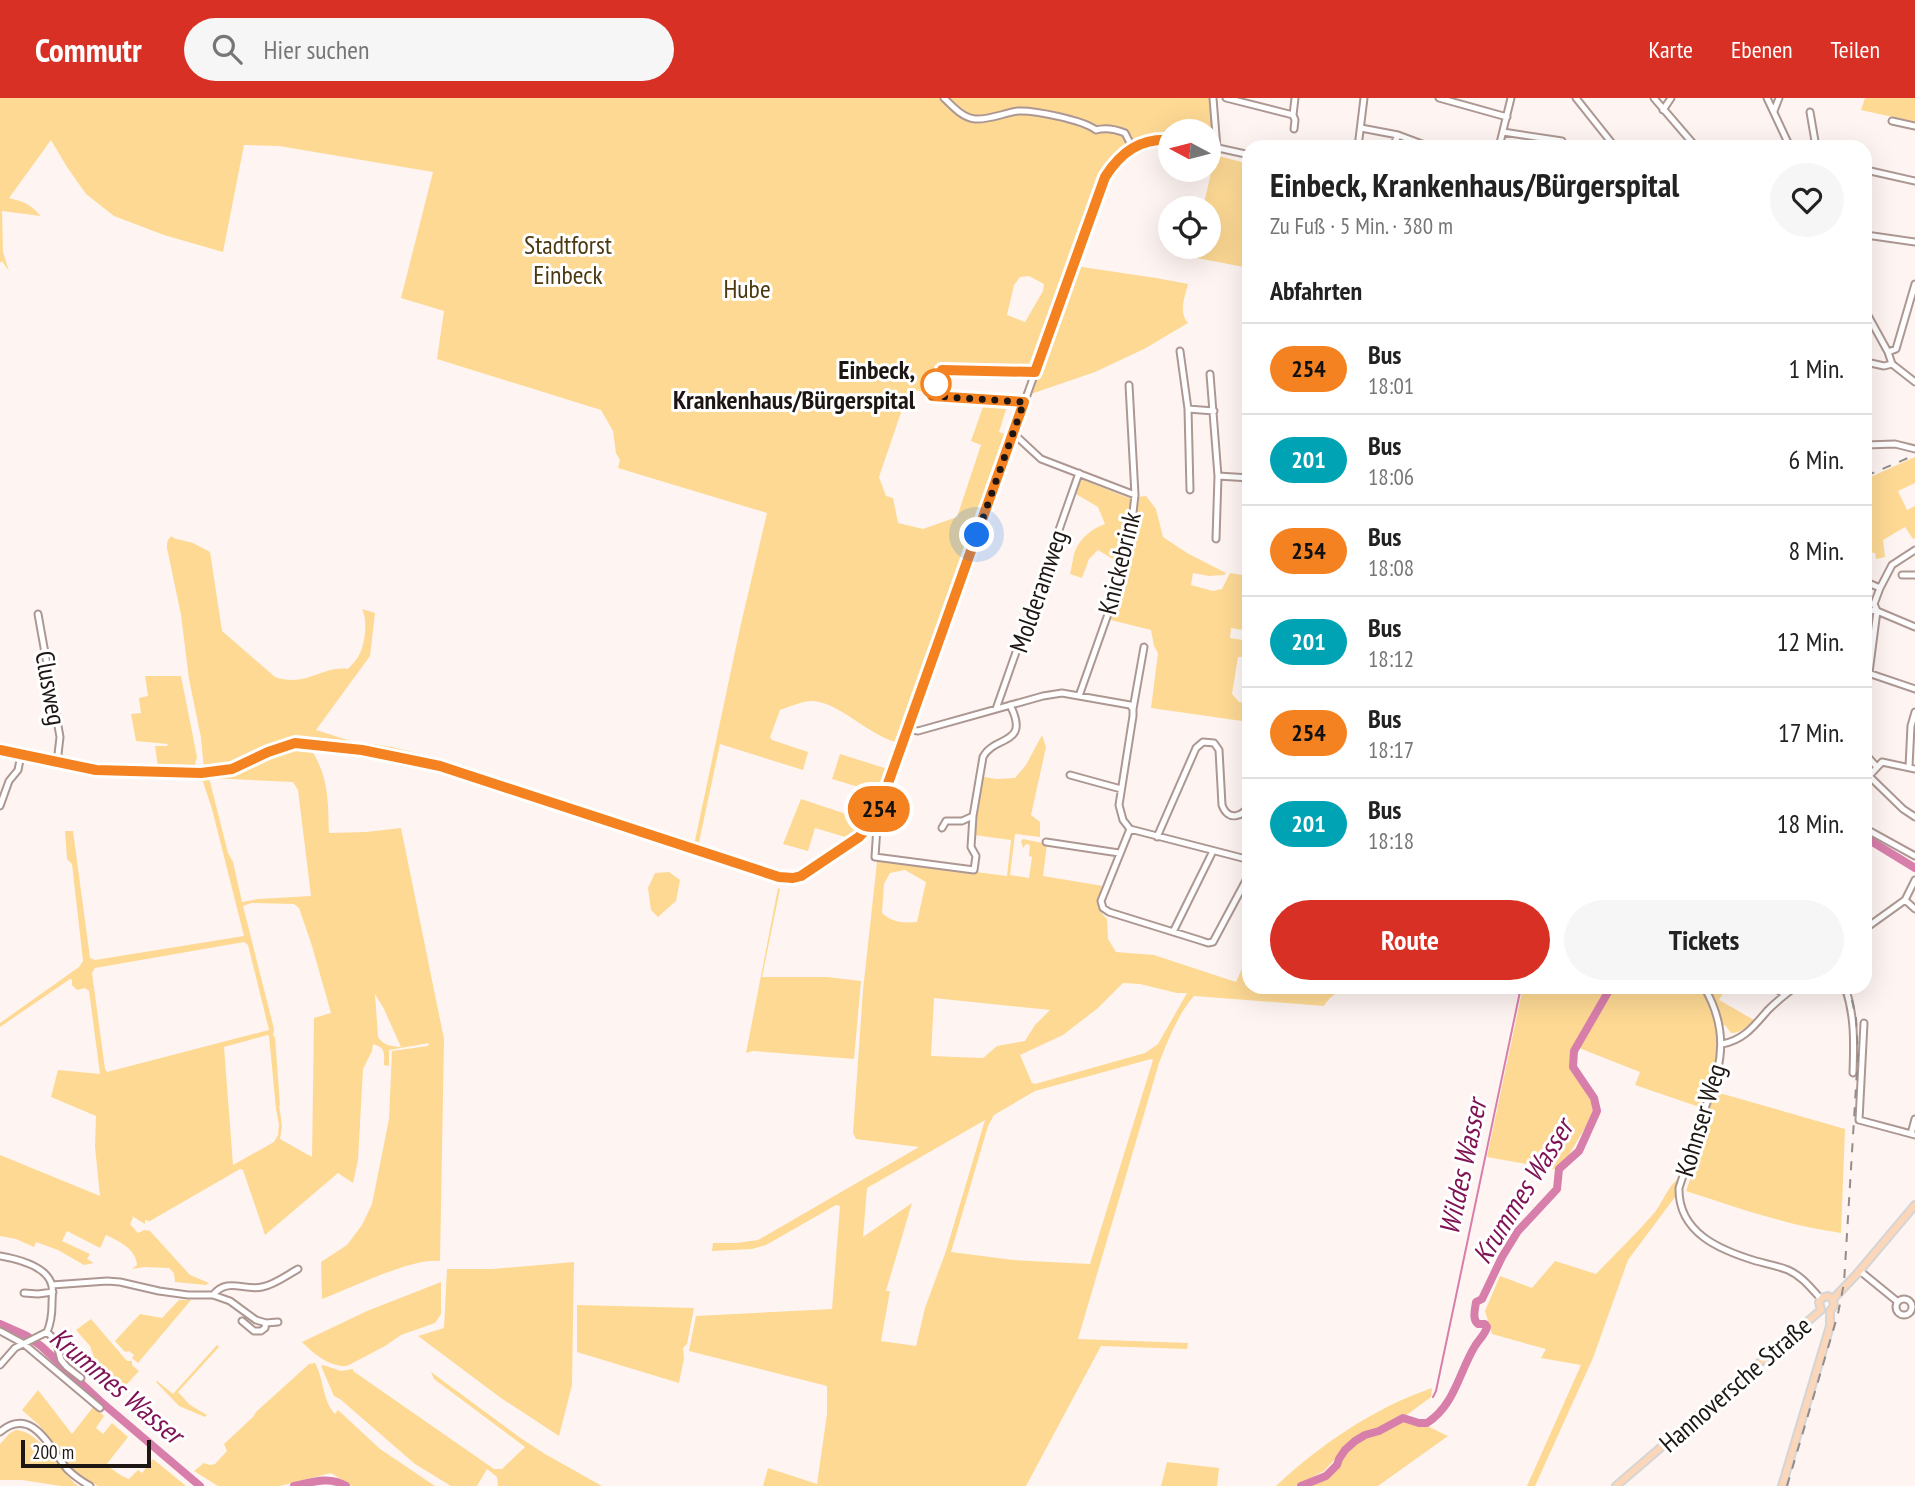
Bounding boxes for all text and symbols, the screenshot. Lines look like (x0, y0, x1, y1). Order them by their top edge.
search box (184, 18, 674, 81)
text: Commutr (35, 28, 142, 71)
icon: search (208, 30, 246, 68)
text: Hier suchen (264, 33, 369, 66)
text: Karte (1649, 34, 1693, 65)
text: Ebenen (1731, 34, 1793, 65)
text: Teilen (1831, 34, 1880, 65)
north arrow (1158, 119, 1222, 182)
map controls (1158, 119, 1221, 259)
text: Einbeck, Krankenhaus/Bürgerspital (1270, 163, 1679, 206)
button: heart (1770, 163, 1844, 237)
button: locate (1158, 196, 1221, 259)
text: Zu Fuß · 5 Min. · 380 m (1270, 211, 1453, 240)
park label: Stadtforst Einbeck (524, 228, 612, 291)
park label: Hube (723, 272, 771, 305)
text: Abfahrten (1270, 274, 1362, 307)
text: Bus (1368, 338, 1401, 371)
text: 1 Min. (1789, 352, 1844, 385)
place label: Einbeck, Krankenhaus/Bürgerspital (673, 353, 916, 416)
text: 254 (1291, 353, 1326, 384)
marker: Einbeck, Krankenhaus/Bürgerspital (921, 369, 951, 399)
text: 18:01 (1368, 371, 1414, 400)
text: Bus (1368, 429, 1401, 462)
text: 6 Min. (1789, 443, 1844, 476)
text: 201 (1291, 444, 1326, 475)
text: 18:06 (1368, 462, 1414, 491)
street label: Knickebrink (1090, 508, 1148, 618)
your location (959, 517, 994, 552)
text: Bus (1368, 520, 1401, 553)
street label: Molderamweg (1002, 526, 1074, 656)
text: 8 Min. (1789, 534, 1844, 567)
text: 254 (1291, 535, 1326, 566)
text: 18:08 (1368, 553, 1414, 582)
text: Bus (1368, 611, 1401, 644)
text: 12 Min. (1777, 625, 1844, 658)
text: 201 (1291, 626, 1326, 657)
text: 18:12 (1368, 644, 1414, 673)
street label: Clusweg (28, 648, 74, 728)
text: Bus (1368, 702, 1401, 735)
text: 17 Min. (1778, 716, 1844, 749)
text: 254 (1291, 717, 1326, 748)
text: 18:17 (1368, 735, 1414, 764)
line badge: 254 (839, 786, 919, 832)
text: 254 (862, 793, 896, 824)
text: Bus (1368, 793, 1401, 826)
text: 18 Min. (1777, 807, 1844, 840)
text: 201 (1291, 808, 1326, 839)
text: 18:18 (1368, 826, 1414, 855)
button: Route (1270, 900, 1550, 980)
button: Tickets (1564, 900, 1844, 980)
street label: Kohnser Weg (1667, 1060, 1733, 1180)
water label: Wildes Wasser (1430, 1092, 1495, 1238)
water label: Krummes Wasser (1463, 1108, 1583, 1270)
street label: Hannoversche Straße (1652, 1309, 1818, 1459)
water label: Krummes Wasser (43, 1318, 195, 1454)
scale bar (21, 1437, 150, 1469)
text: 200 m (32, 1440, 74, 1464)

